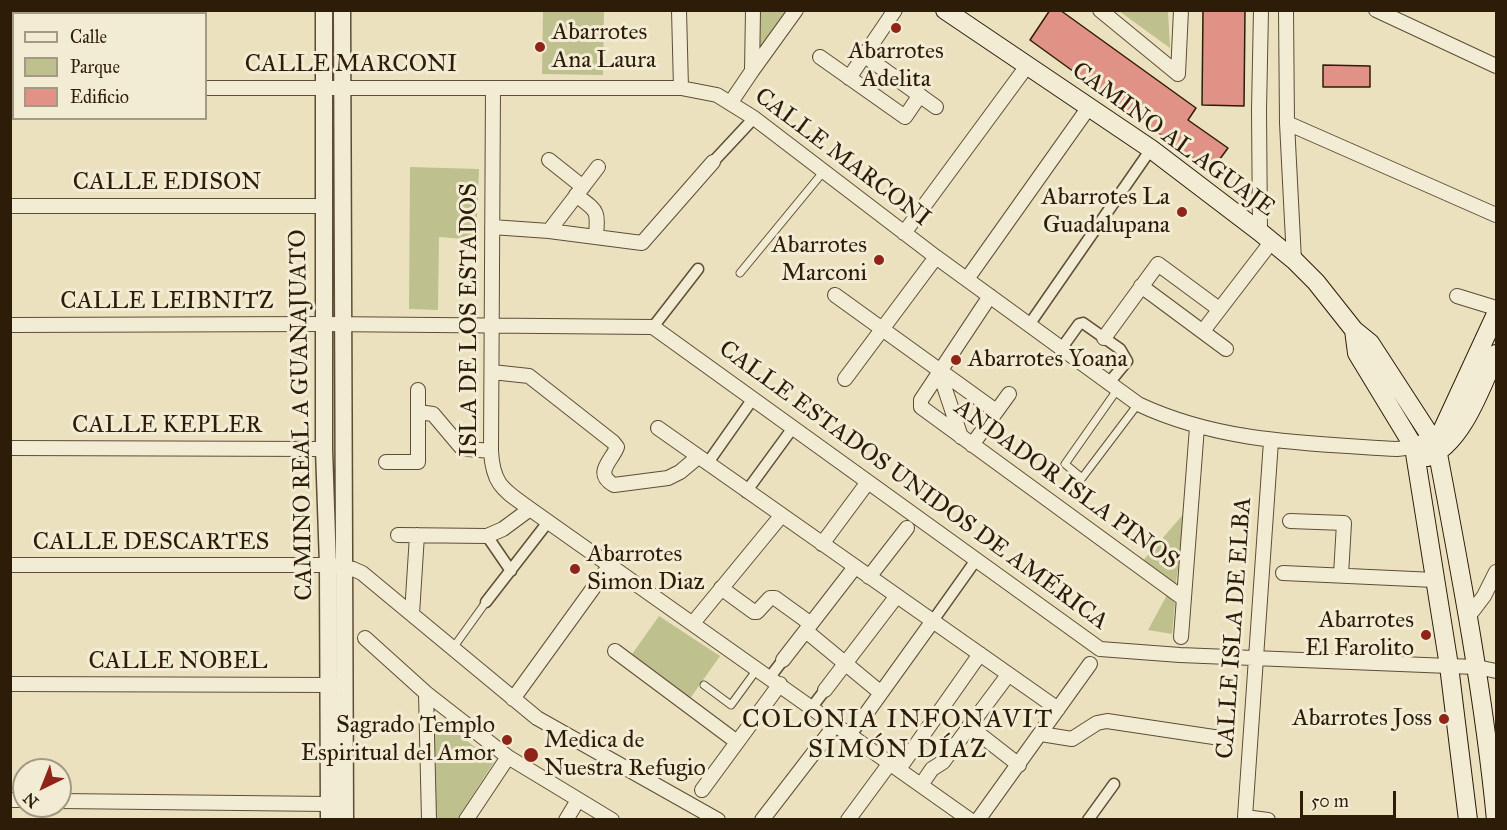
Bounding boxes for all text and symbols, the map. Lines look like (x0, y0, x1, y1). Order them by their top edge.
legend (12, 12, 207, 120)
place label: Abarrotes Ana Laura (552, 19, 656, 75)
marker: Abarrotes Adelita (889, 21, 903, 35)
text: Calle (70, 26, 107, 48)
place label: Abarrotes Adelita (848, 38, 944, 94)
marker: Abarrotes Ana Laura (533, 40, 547, 54)
street label: CALLE MARCONI (245, 51, 457, 79)
text: Parque (70, 56, 120, 78)
street label: CAMINO AL AGUAJE (1066, 57, 1280, 223)
street label: CALLE MARCONI (748, 83, 936, 233)
text: Edificio (70, 86, 129, 108)
street label: CALLE EDISON (73, 169, 261, 197)
street label: ISLA DE LOS ESTADOS (456, 183, 484, 457)
place label: Abarrotes La Guadalupana (1042, 184, 1170, 240)
marker: Abarrotes La Guadalupana (1175, 205, 1189, 219)
street label: CAMINO REAL A GUANAJUATO (284, 229, 320, 601)
place label: Abarrotes Marconi (772, 232, 867, 288)
marker: Abarrotes Marconi (872, 253, 886, 267)
street label: CALLE LEIBNITZ (60, 288, 274, 316)
street label: CALLE ESTADOS UNIDOS DE AMÉRICA (713, 335, 1113, 637)
place label: Abarrotes Yoana (968, 346, 1128, 374)
marker: Abarrotes Yoana (949, 353, 963, 367)
street label: ANDADOR ISLA PINOS (948, 394, 1184, 576)
street label: CALLE KEPLER (72, 412, 262, 440)
street label: CALLE ISLA DE ELBA (1211, 496, 1259, 760)
street label: CALLE DESCARTES (33, 529, 269, 557)
place label: Abarrotes Simon Diaz (587, 541, 705, 597)
marker: Abarrotes Simon Diaz (568, 562, 582, 576)
place label: Abarrotes El Farolito (1305, 607, 1414, 663)
marker: Abarrotes El Farolito (1419, 628, 1433, 642)
street label: CALLE NOBEL (88, 648, 268, 676)
district label: COLONIA INFONAVIT SIMÓN DÍAZ (742, 705, 1054, 766)
place label: Abarrotes Joss (1292, 705, 1432, 733)
place label: Sagrado Templo Espiritual del Amor (301, 712, 495, 768)
marker: Abarrotes Joss (1437, 712, 1451, 726)
place label: Medica de Nuestra Refugio (544, 727, 706, 783)
marker: Sagrado Templo Espiritual del Amor (500, 733, 514, 747)
marker: Medica de Nuestra Refugio (522, 746, 540, 764)
north arrow (12, 758, 72, 818)
scale bar (1303, 779, 1399, 817)
text: N (19, 788, 42, 812)
text: 50 m (1311, 790, 1349, 812)

